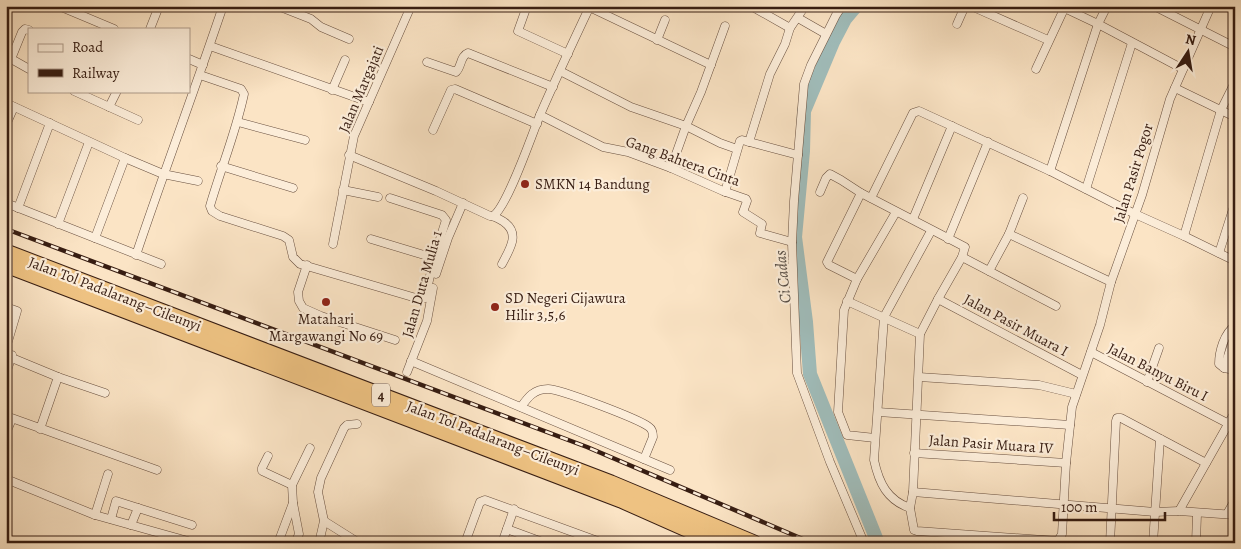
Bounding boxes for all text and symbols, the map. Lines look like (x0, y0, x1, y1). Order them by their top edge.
legend (28, 28, 190, 92)
north arrow (1164, 28, 1214, 78)
text: N (1184, 29, 1198, 50)
text: Road (72, 37, 104, 57)
street label: Jalan Margajati (334, 42, 388, 136)
text: Railway (72, 63, 120, 83)
street label: Jalan Pasir Pogor (1108, 121, 1158, 225)
street label: Gang Bahtera Cinta (623, 131, 743, 191)
place label: SMKN 14 Bandung (535, 174, 650, 194)
marker: SMKN 14 Bandung (519, 178, 531, 190)
street label: Jalan Duta Mulia 1 (397, 228, 447, 340)
water label: Ci Cadas (769, 249, 797, 304)
street label: Jalan Tol Padalarang–Cileunyi (26, 252, 204, 336)
place label: SD Negeri Cijawura Hilir 3,5,6 (505, 288, 626, 325)
street label: Jalan Pasir Muara I (960, 289, 1072, 361)
marker: Matahari Margawangi No 69 (320, 296, 332, 308)
marker: SD Negeri Cijawura Hilir 3,5,6 (489, 301, 501, 313)
place label: Matahari Margawangi No 69 (269, 309, 383, 346)
street label: Jalan Banyu Biru I (1104, 338, 1212, 406)
road number: 4 (372, 384, 390, 406)
street label: Jalan Tol Padalarang–Cileunyi (404, 396, 582, 480)
street label: Jalan Pasir Muara IV (928, 430, 1055, 458)
scale bar (1054, 489, 1165, 521)
text: 100 m (1061, 497, 1098, 517)

